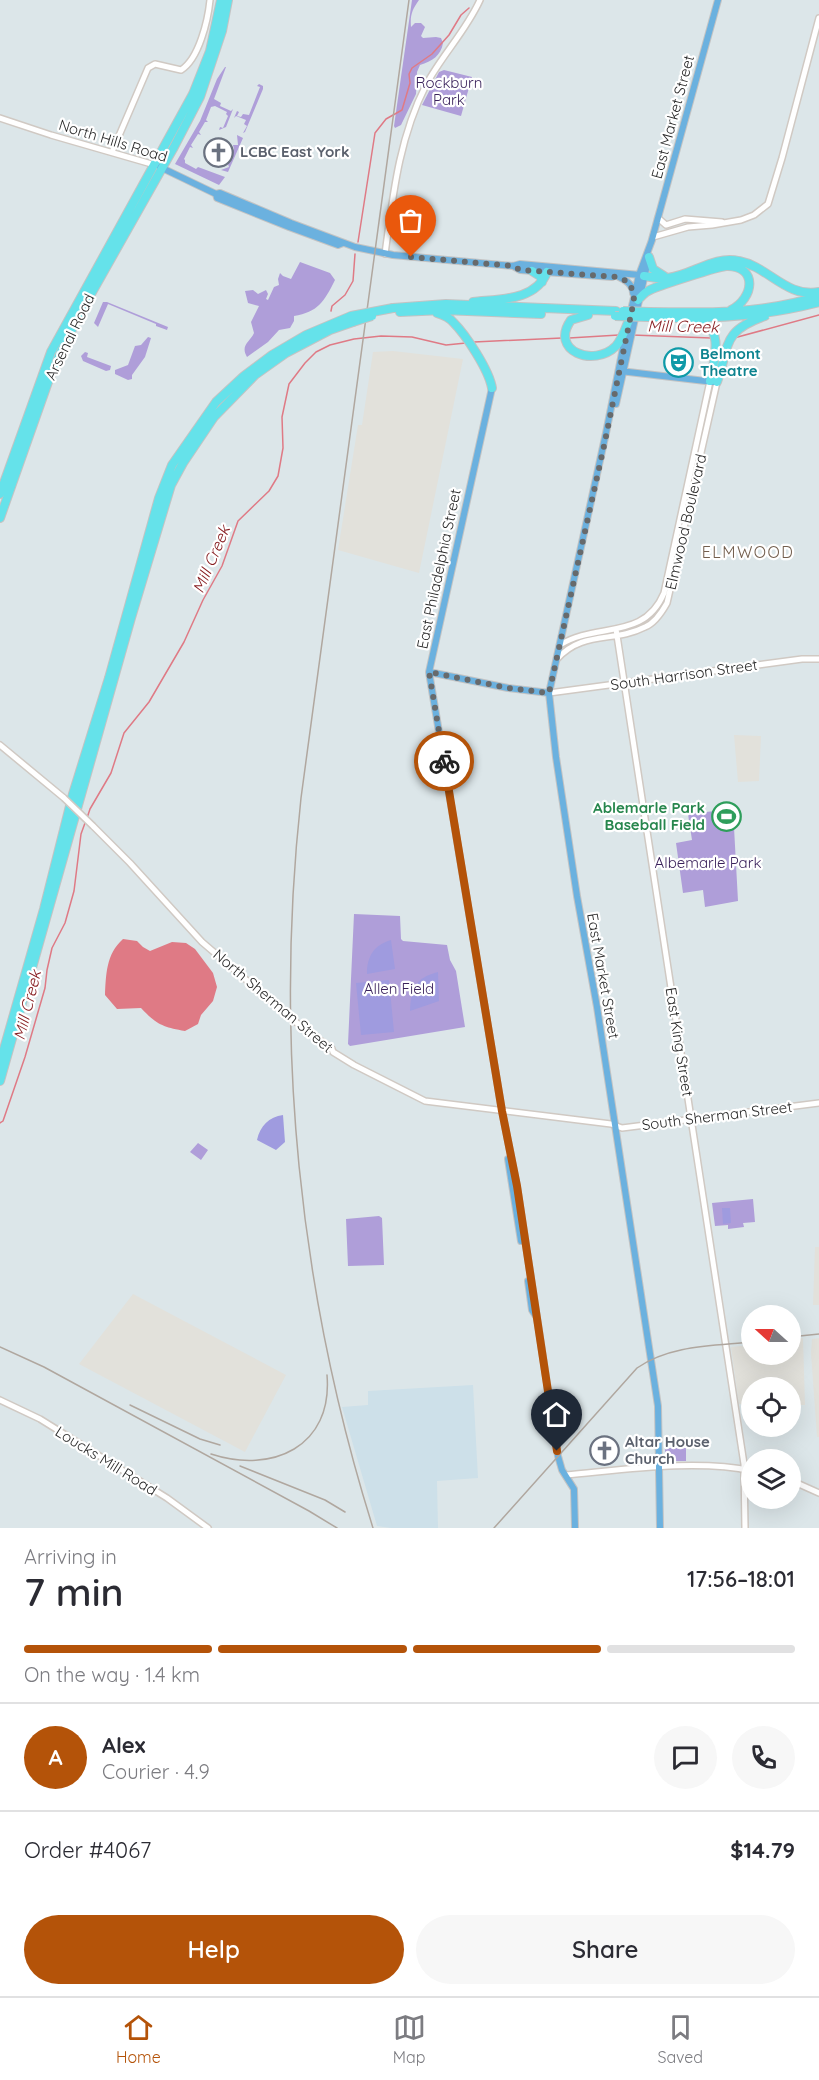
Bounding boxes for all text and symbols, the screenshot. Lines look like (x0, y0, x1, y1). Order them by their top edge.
street label: East Market Street (647, 53, 698, 181)
park label: Rockburn Park (416, 73, 482, 109)
street label: North Hills Road (56, 115, 170, 166)
church icon: LCBC East York (203, 136, 235, 168)
place label: LCBC East York (240, 142, 349, 161)
pin (385, 195, 436, 257)
icon: bag (394, 204, 427, 237)
street label: Arsenal Road (41, 291, 99, 383)
water label: Mill Creek (647, 315, 720, 337)
place label: Belmont Theatre (700, 344, 761, 380)
theatre icon: Belmont Theatre (663, 347, 695, 379)
street label: Elmwood Boulevard (661, 452, 710, 592)
street label: East Philadelphia Street (412, 487, 465, 651)
water label: Mill Creek (188, 521, 235, 596)
district label: ELMWOOD (702, 542, 794, 562)
street label: South Harrison Street (609, 655, 759, 694)
courier (414, 731, 474, 791)
icon: bike (428, 745, 461, 778)
place label: Ablemarle Park Baseball Field (593, 798, 705, 834)
sports icon: Ablemarle Park Baseball Field (710, 801, 742, 833)
park label: Albemarle Park (655, 853, 761, 872)
street label: East Market Street (583, 912, 624, 1040)
street label: North Sherman Street (209, 945, 337, 1056)
water label: Mill Creek (9, 967, 46, 1042)
park label: Allen Field (364, 979, 434, 998)
street label: East King Street (661, 986, 698, 1098)
street label: South Sherman Street (641, 1097, 793, 1134)
north arrow (741, 1305, 801, 1365)
map controls (741, 1305, 801, 1509)
button: locate (741, 1377, 801, 1437)
pin (531, 1389, 582, 1451)
icon: home (540, 1398, 573, 1431)
street label: Loucks Mill Road (52, 1422, 161, 1499)
place label: Altar House Church (625, 1432, 710, 1468)
church icon: Altar House Church (588, 1435, 620, 1467)
button: layers (741, 1449, 801, 1509)
text: Arriving in (24, 1544, 117, 1569)
text: 17:56–18:01 (687, 1565, 795, 1593)
text: 7 min (24, 1567, 124, 1616)
text: On the way · 1.4 km (24, 1662, 200, 1687)
button: chat (654, 1726, 717, 1789)
button: phone (732, 1726, 795, 1789)
text: Alex (102, 1731, 145, 1759)
text: A (48, 1743, 63, 1771)
text: Courier · 4.9 (102, 1759, 210, 1784)
text: Order #4067 (24, 1836, 151, 1864)
text: $14.79 (730, 1836, 795, 1864)
button: Help (24, 1915, 404, 1984)
button: Share (416, 1915, 795, 1984)
tab: Home (116, 2011, 161, 2067)
tab: Map (393, 2011, 426, 2067)
tab: Saved (657, 2011, 703, 2067)

